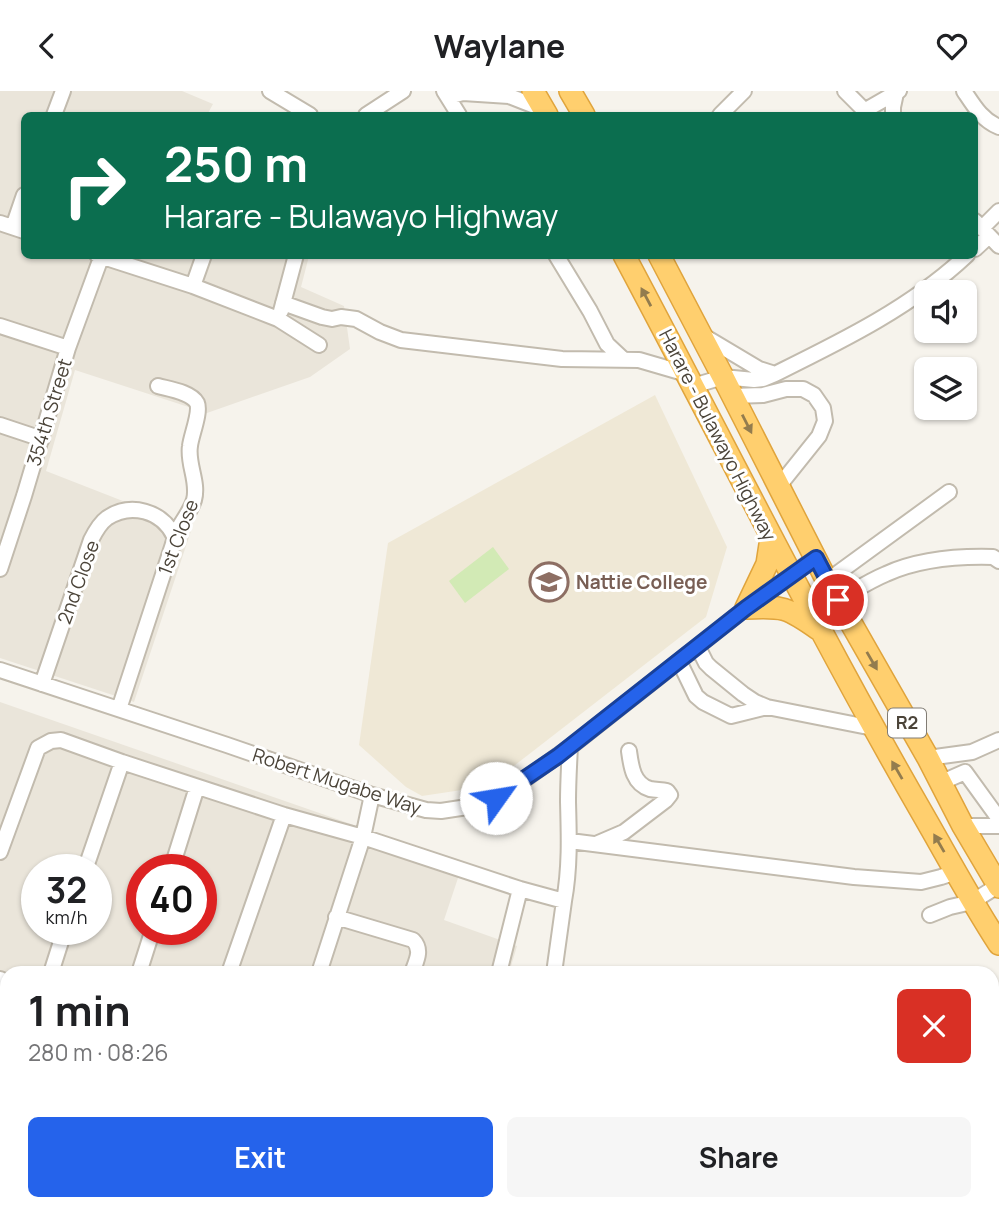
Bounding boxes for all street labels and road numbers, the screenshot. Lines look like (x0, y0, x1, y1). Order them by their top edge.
street label: Harare - Bulawayo Highway (653, 325, 783, 545)
street label: 354th Street (20, 355, 78, 469)
street label: 1st Close (152, 495, 204, 579)
street label: 2nd Close (51, 537, 105, 627)
road number: R2 (888, 709, 926, 737)
street label: Robert Mugabe Way (249, 741, 425, 821)

